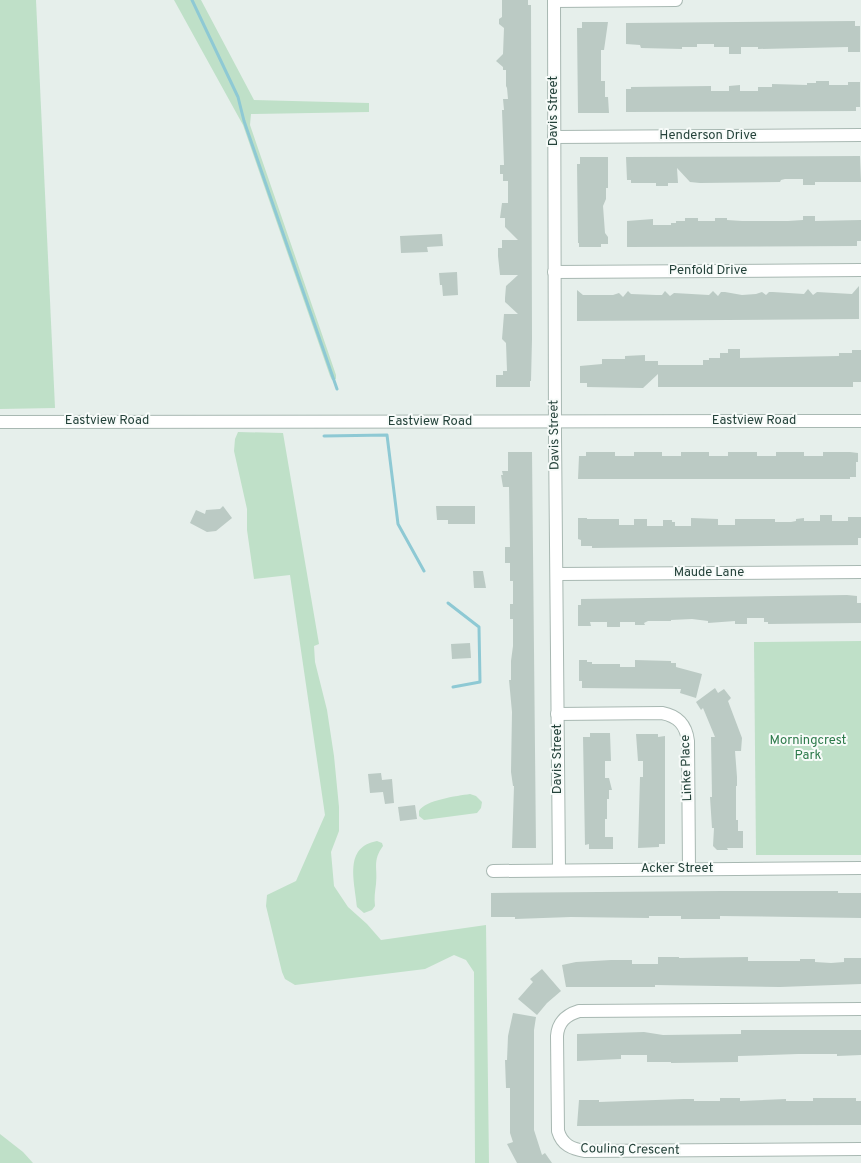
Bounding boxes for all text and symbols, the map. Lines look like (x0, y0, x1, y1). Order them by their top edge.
street label: Davis Street (546, 76, 562, 146)
street label: Henderson Drive (659, 128, 757, 144)
street label: Penfold Drive (669, 263, 747, 279)
street label: Davis Street (546, 400, 564, 470)
street label: Eastview Road (65, 413, 149, 429)
street label: Eastview Road (712, 413, 796, 429)
street label: Eastview Road (388, 414, 472, 430)
street label: Maude Lane (674, 565, 744, 581)
street label: Davis Street (550, 724, 566, 794)
park label: Morningcrest Park (769, 733, 847, 764)
street label: Linke Place (678, 734, 696, 802)
street label: Acker Street (641, 861, 713, 877)
street label: Couling Crescent (580, 1141, 680, 1159)

